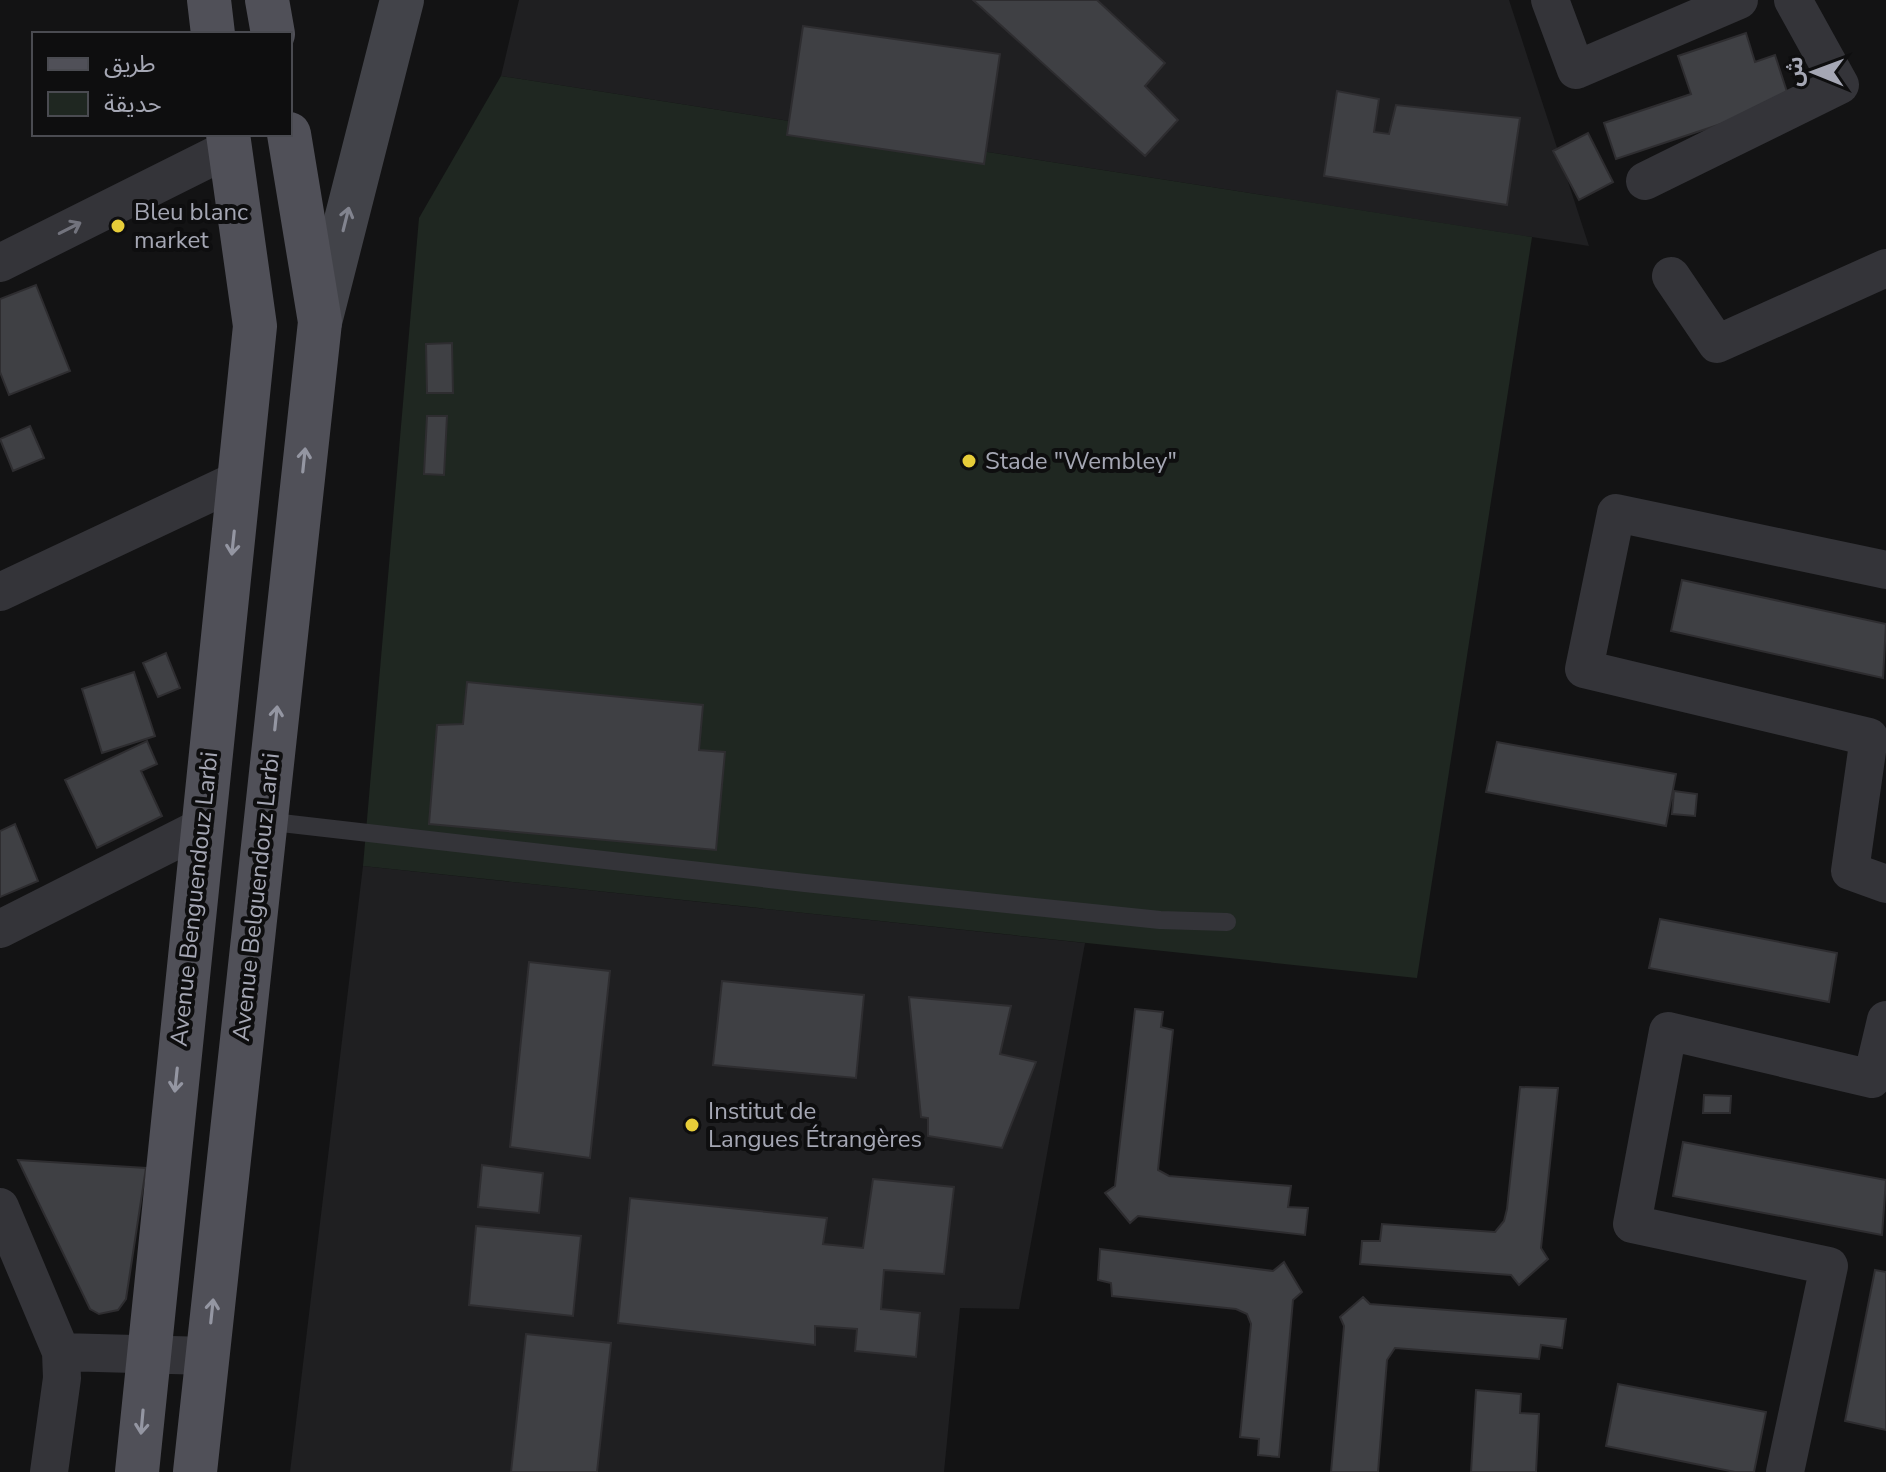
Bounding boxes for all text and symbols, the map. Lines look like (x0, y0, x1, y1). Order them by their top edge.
legend (32, 32, 292, 136)
north arrow (1774, 32, 1854, 112)
text: طريق (104, 48, 156, 80)
text: ش (1780, 56, 1810, 87)
text: حديقة (104, 88, 162, 120)
place label: Bleu blanc market (134, 196, 248, 256)
one-way arrow (340, 207, 355, 233)
marker: Bleu blanc market (109, 217, 127, 235)
one-way arrow (57, 220, 81, 236)
place label: Stade "Wembley" (985, 445, 1177, 477)
one-way arrow (297, 447, 312, 474)
marker: Stade "Wembley" (960, 452, 978, 470)
one-way arrow (225, 529, 240, 556)
one-way arrow (268, 705, 283, 732)
street label: Avenue Benguendouz Larbi (163, 750, 225, 1048)
street label: Avenue Belguendouz Larbi (225, 751, 287, 1043)
one-way arrow (168, 1066, 183, 1093)
place label: Institut de Langues Étrangères (708, 1095, 922, 1155)
marker: Institut de Langues Étrangères (683, 1116, 701, 1134)
one-way arrow (205, 1298, 220, 1325)
one-way arrow (134, 1408, 149, 1435)

